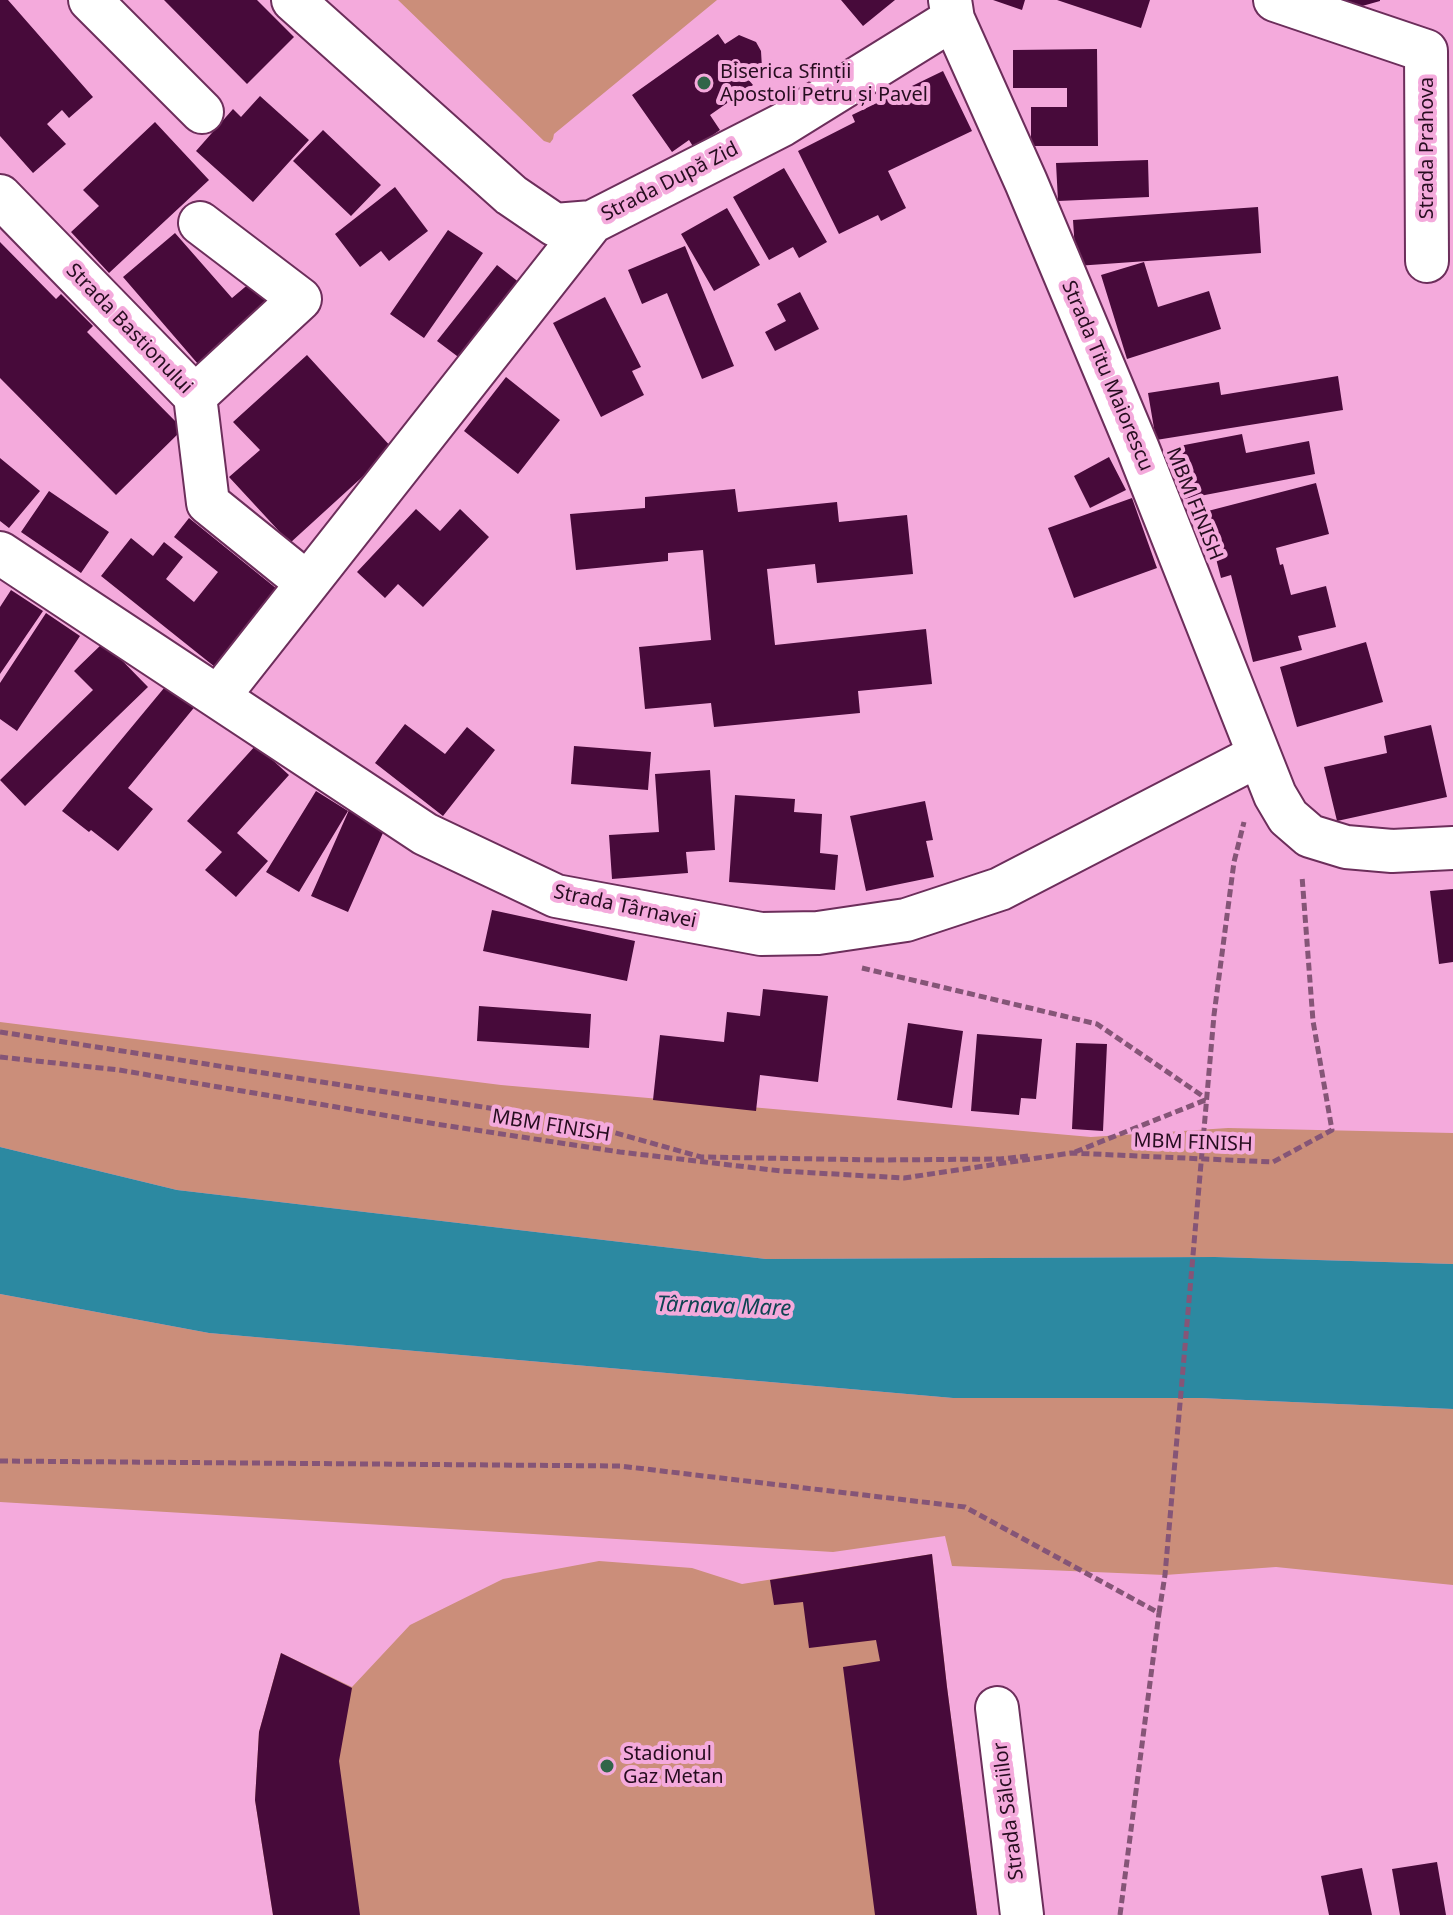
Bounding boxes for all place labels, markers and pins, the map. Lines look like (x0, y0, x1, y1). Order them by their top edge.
place label: Biserica Sfinții Apostoli Petru și Pavel (720, 60, 928, 107)
marker: Biserica Sfinții Apostoli Petru și Pavel (695, 74, 713, 92)
place label: Stadionul Gaz Metan (623, 1742, 724, 1789)
marker: Stadionul Gaz Metan (598, 1757, 616, 1775)

